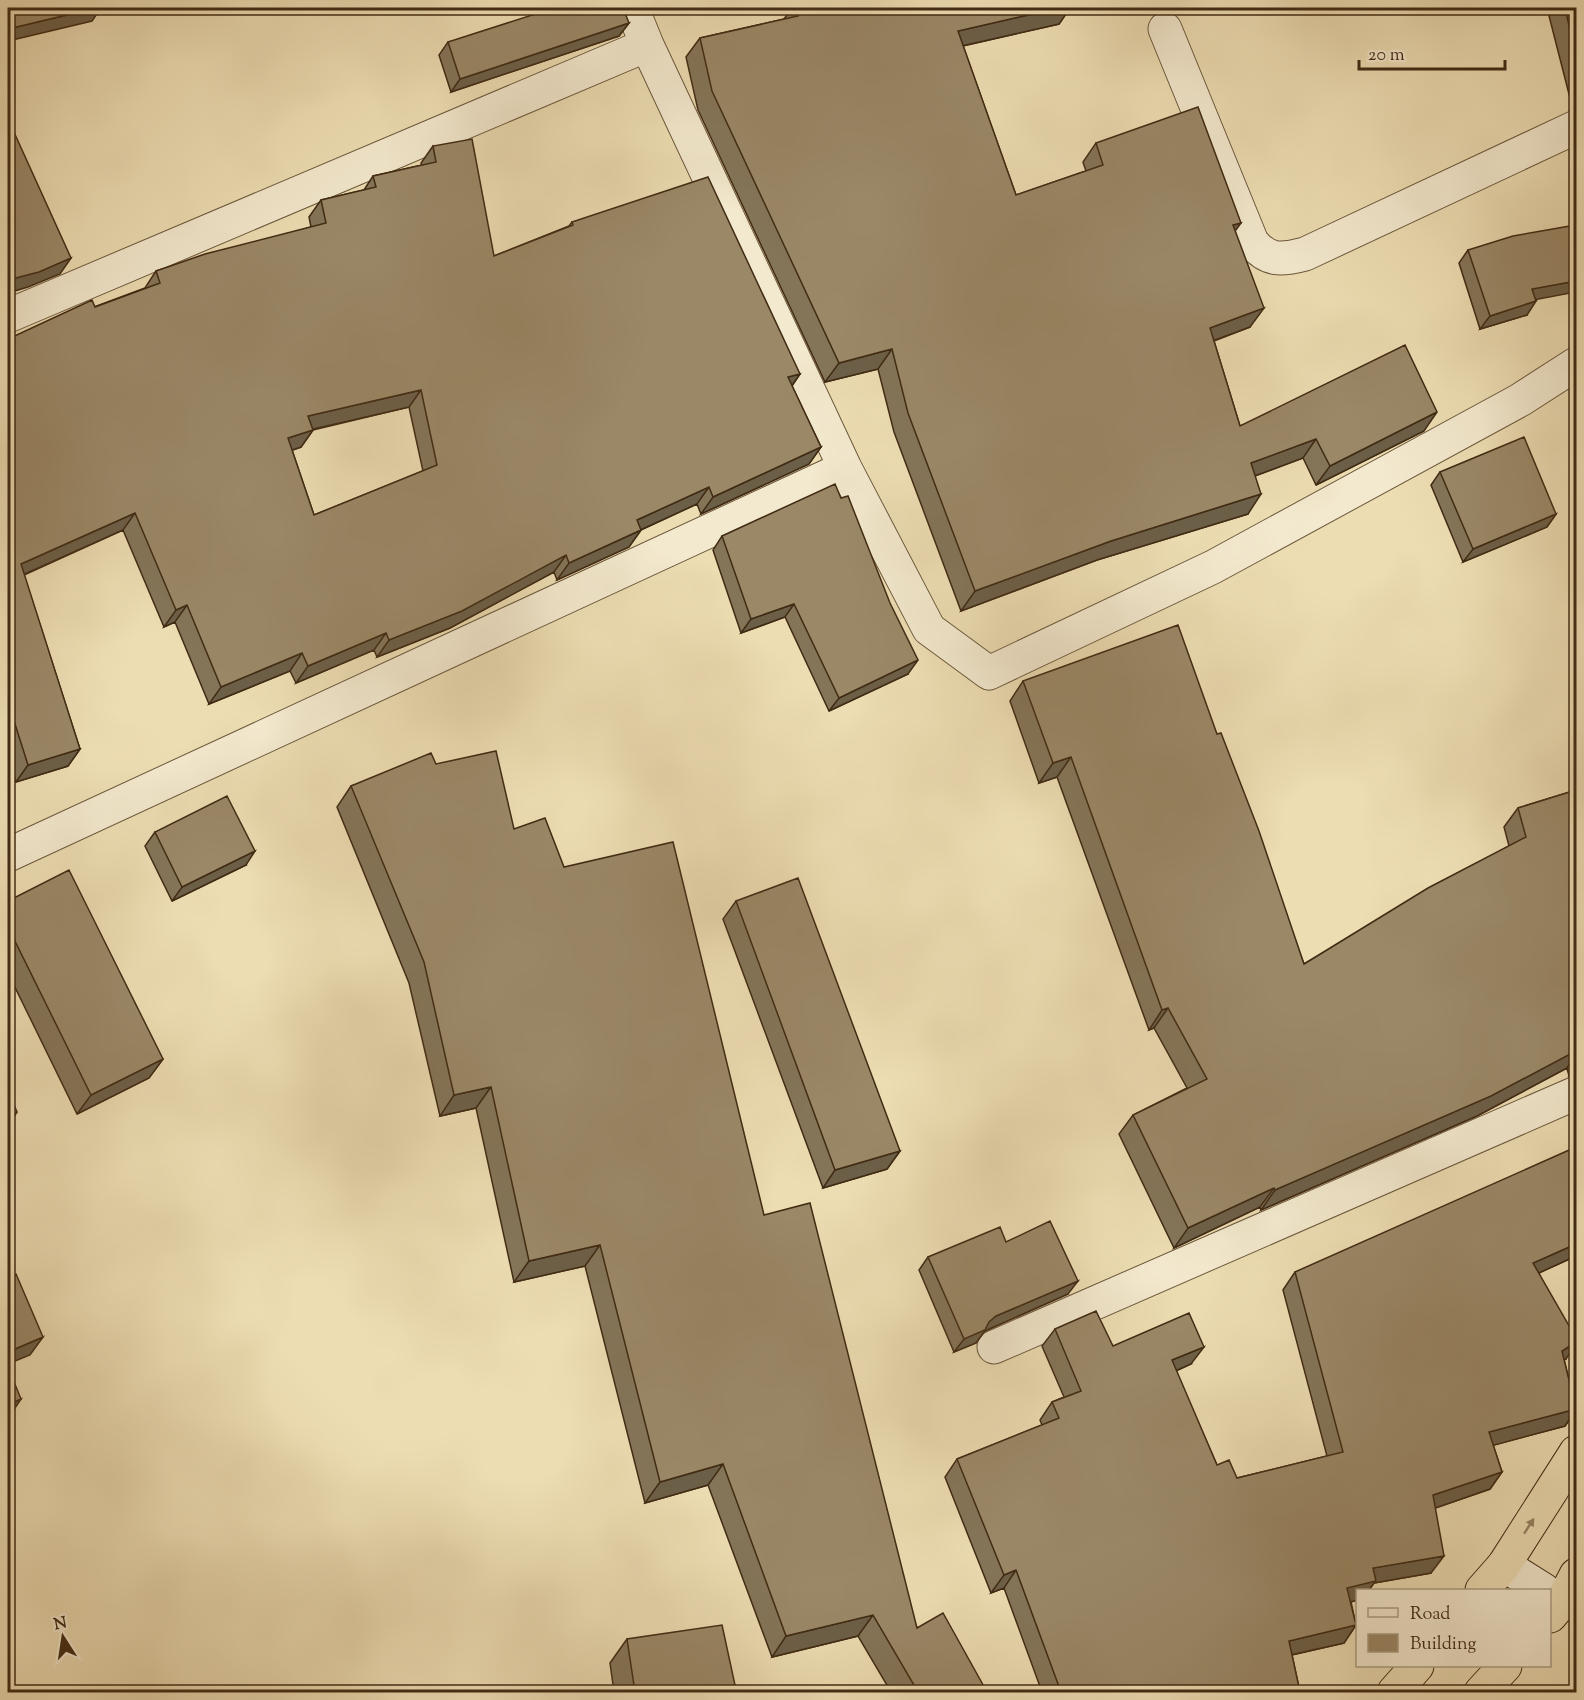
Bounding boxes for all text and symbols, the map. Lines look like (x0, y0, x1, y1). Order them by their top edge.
scale bar (1359, 33, 1504, 71)
text: 20 m (1368, 43, 1405, 69)
one-way arrow (1523, 1519, 1535, 1535)
legend (1356, 1589, 1551, 1667)
text: Road (1410, 1602, 1450, 1628)
north arrow (33, 1607, 93, 1667)
text: N (52, 1612, 69, 1637)
text: Building (1410, 1632, 1476, 1658)

